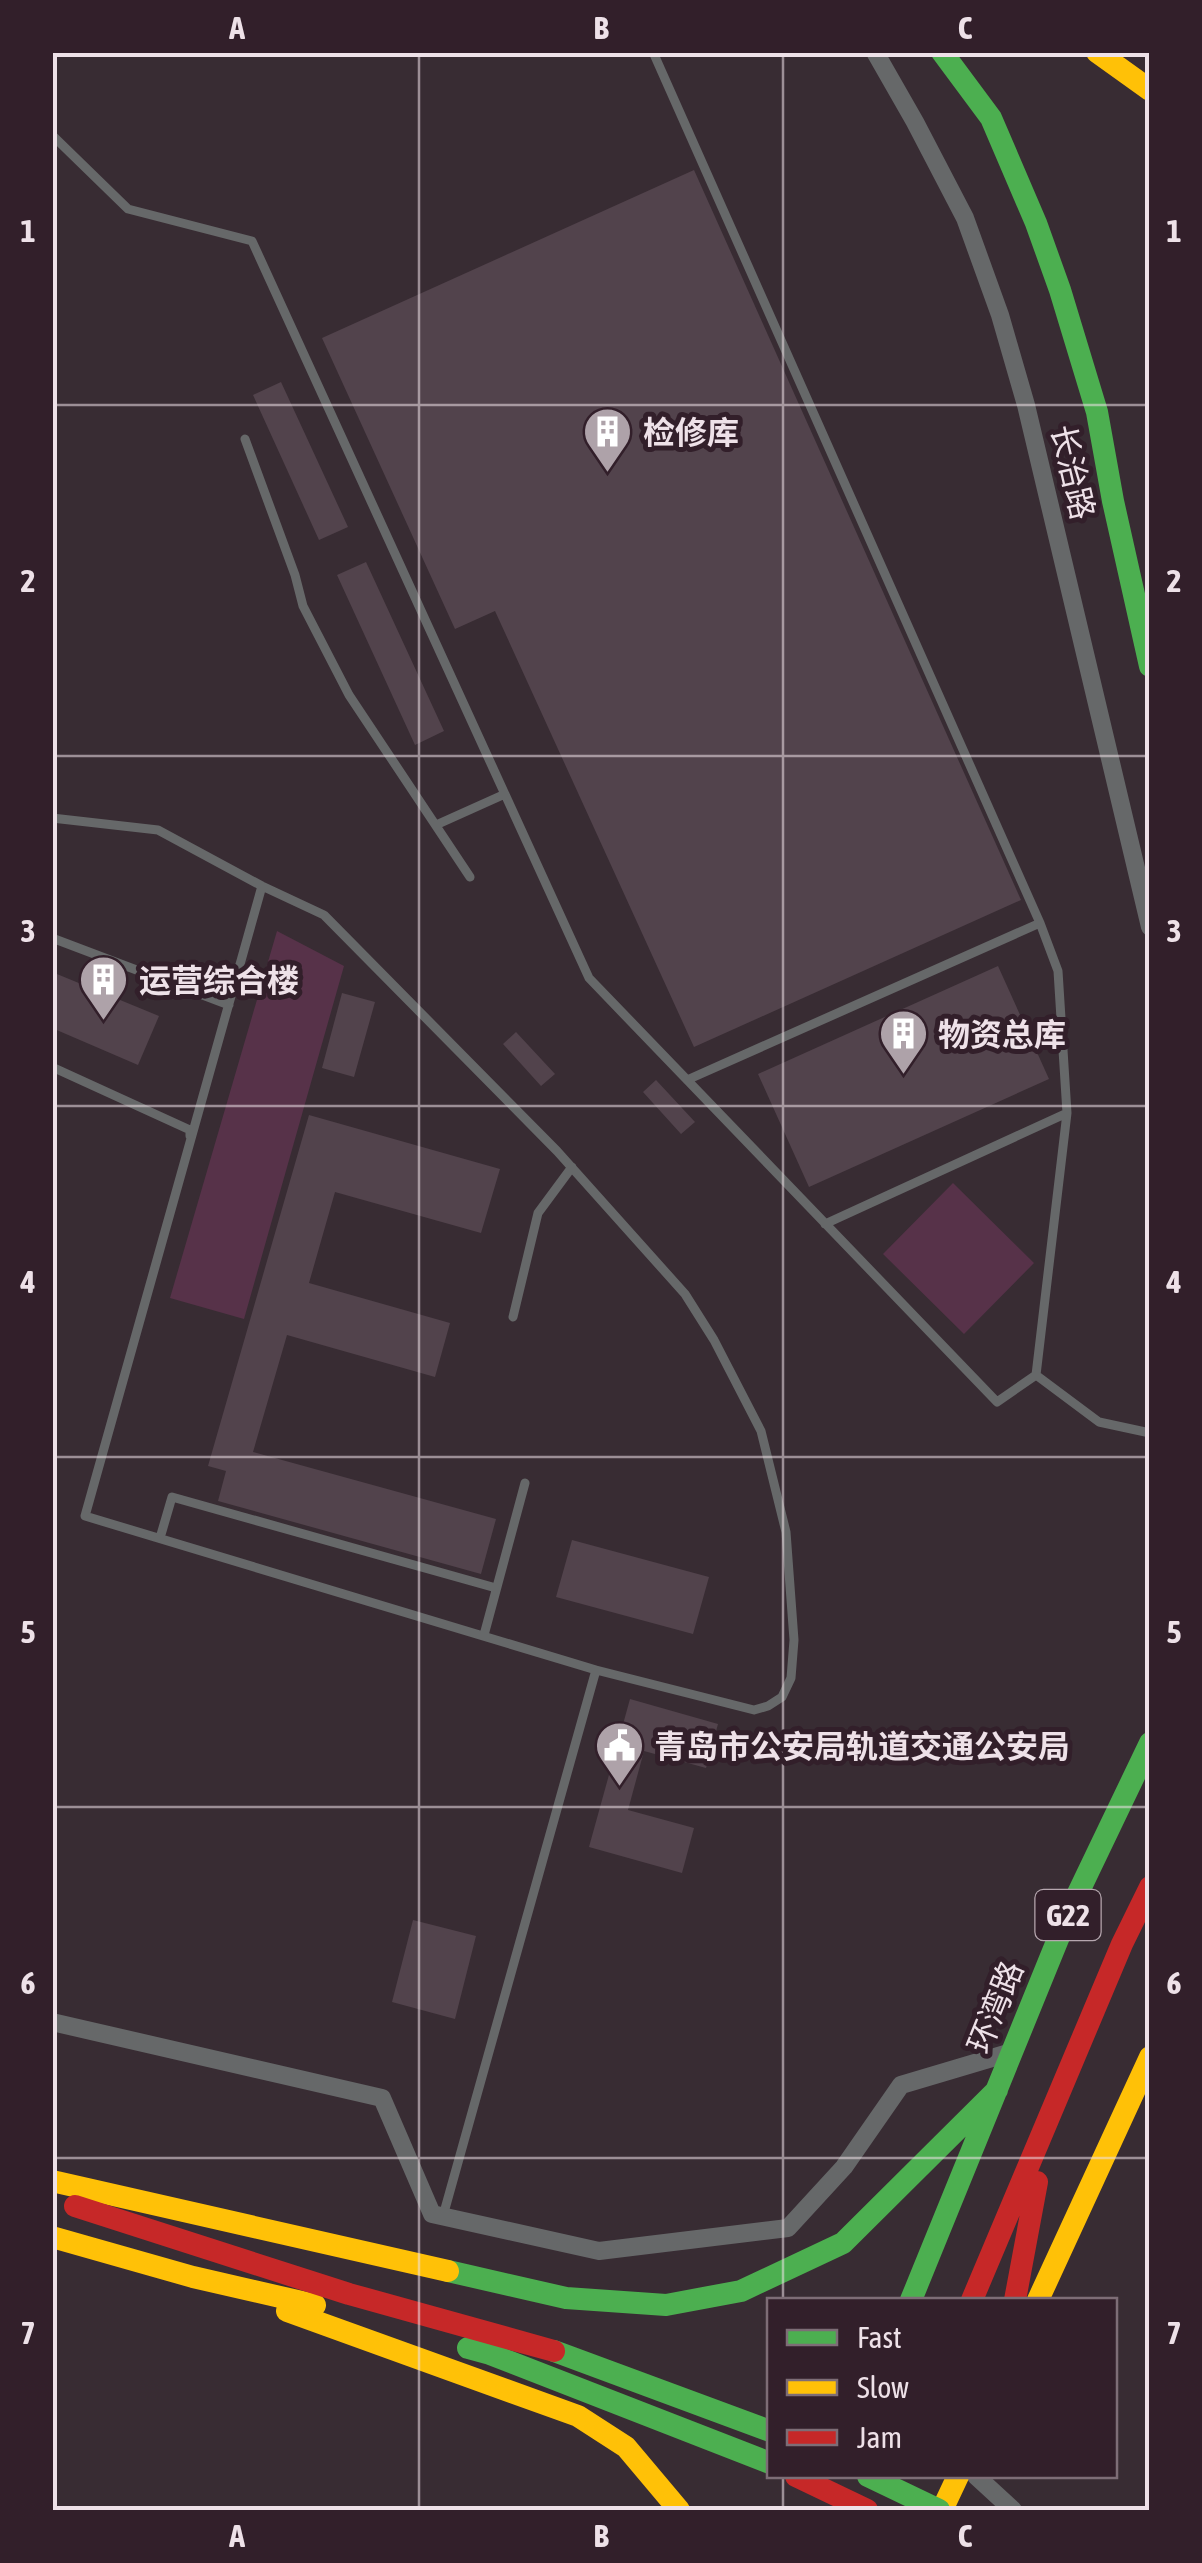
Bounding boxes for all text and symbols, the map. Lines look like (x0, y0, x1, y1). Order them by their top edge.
text: A (228, 9, 245, 46)
text: B (593, 9, 609, 46)
text: C (958, 9, 973, 46)
text: 1 (20, 212, 36, 249)
text: 1 (1166, 212, 1182, 249)
building icon: 检修库 (582, 406, 634, 474)
place label: 检修库 (643, 414, 739, 451)
street label: 长治路 (1044, 421, 1102, 523)
text: 2 (20, 562, 36, 599)
text: 2 (1166, 562, 1182, 599)
text: 3 (20, 912, 36, 949)
text: 3 (1166, 912, 1182, 949)
building icon: 运营综合楼 (78, 954, 130, 1022)
place label: 运营综合楼 (139, 962, 299, 999)
building icon: 物资总库 (877, 1008, 929, 1076)
place label: 物资总库 (938, 1016, 1066, 1053)
text: 4 (19, 1263, 36, 1300)
text: 4 (1165, 1263, 1182, 1300)
text: 5 (20, 1613, 36, 1650)
text: 5 (1166, 1613, 1182, 1650)
public building icon: 青岛市公安局轨道交通公安局 (593, 1720, 645, 1788)
place label: 青岛市公安局轨道交通公安局 (654, 1728, 1070, 1765)
road number: G22 (1036, 1890, 1100, 1940)
street label: 环湾路 (960, 1956, 1030, 2058)
text: 6 (20, 1964, 36, 2001)
text: 6 (1166, 1964, 1182, 2001)
legend (767, 2298, 1117, 2478)
text: 7 (20, 2314, 36, 2351)
text: 7 (1166, 2314, 1182, 2351)
text: Fast (857, 2320, 902, 2354)
text: Slow (857, 2370, 909, 2404)
text: Jam (857, 2420, 902, 2454)
text: A (228, 2517, 245, 2554)
text: B (593, 2517, 609, 2554)
text: C (958, 2517, 973, 2554)

